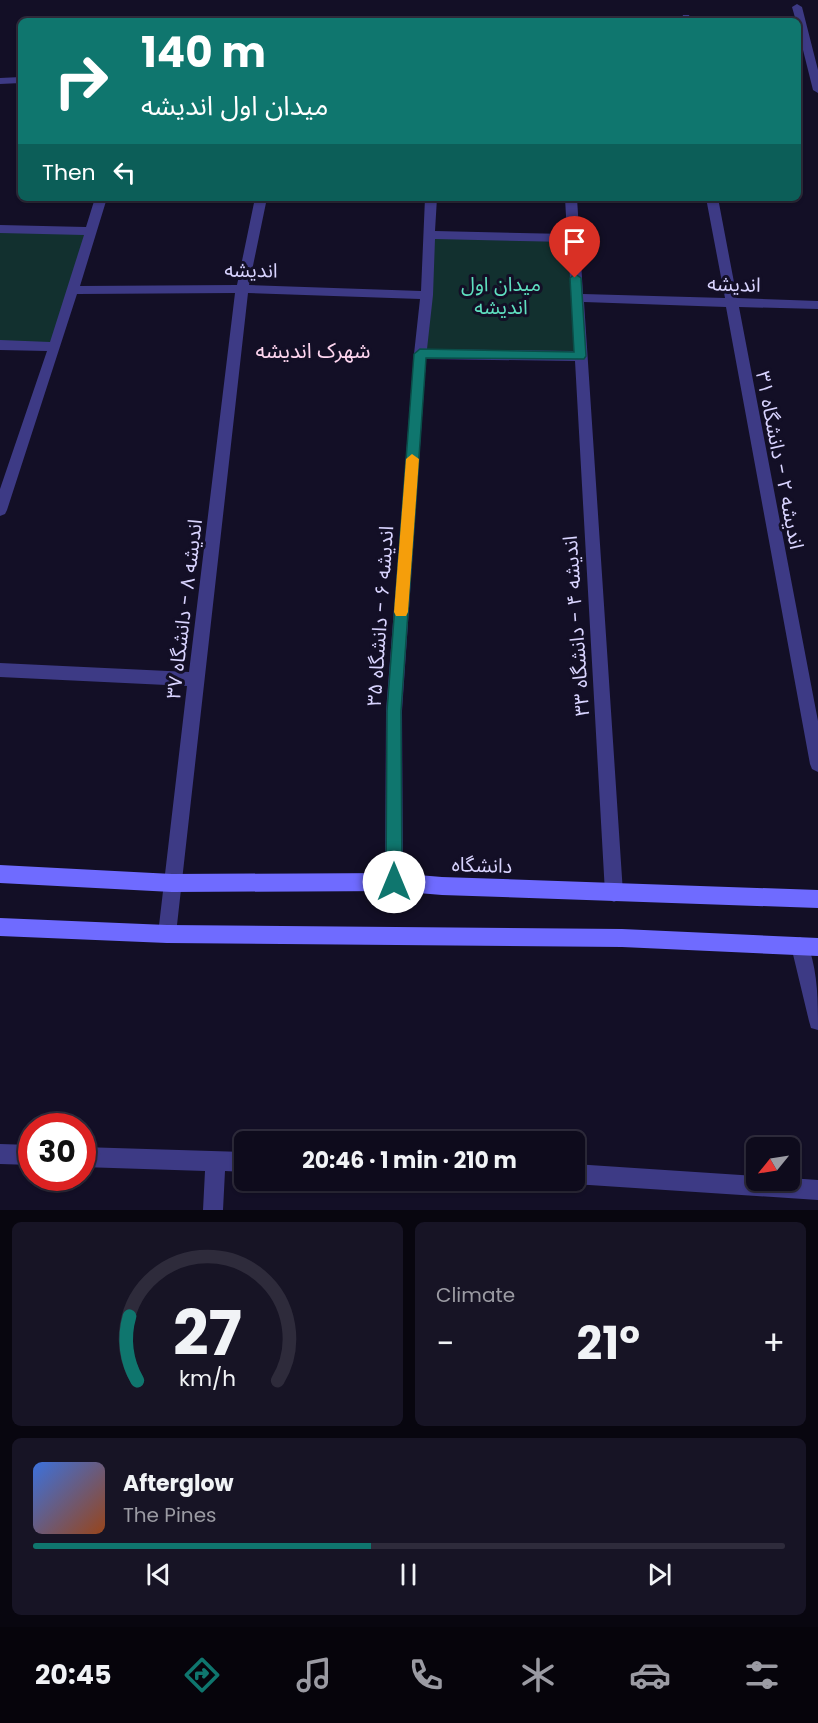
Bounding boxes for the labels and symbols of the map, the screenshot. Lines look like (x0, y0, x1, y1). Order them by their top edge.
pin (549, 216, 600, 278)
street label: اندیشه (224, 256, 278, 284)
street label: اندیشه (707, 269, 761, 299)
park label: میدان اول اندیشه (461, 270, 541, 321)
district label: شهرک اندیشه (256, 336, 370, 365)
street label: اندیشه ۲ - دانشگاه ۳۱ (749, 368, 811, 552)
street label: اندیشه ۸ - دانشگاه ۳۷ (159, 517, 209, 701)
street label: اندیشه ۶ - دانشگاه ۳۵ (360, 525, 400, 707)
street label: اندیشه ۴ - دانشگاه ۳۳ (556, 535, 596, 717)
position arrow (362, 850, 426, 914)
street label: دانشگاه (451, 850, 513, 880)
speed limit sign: 30 (18, 1113, 96, 1191)
north arrow (746, 1137, 800, 1191)

